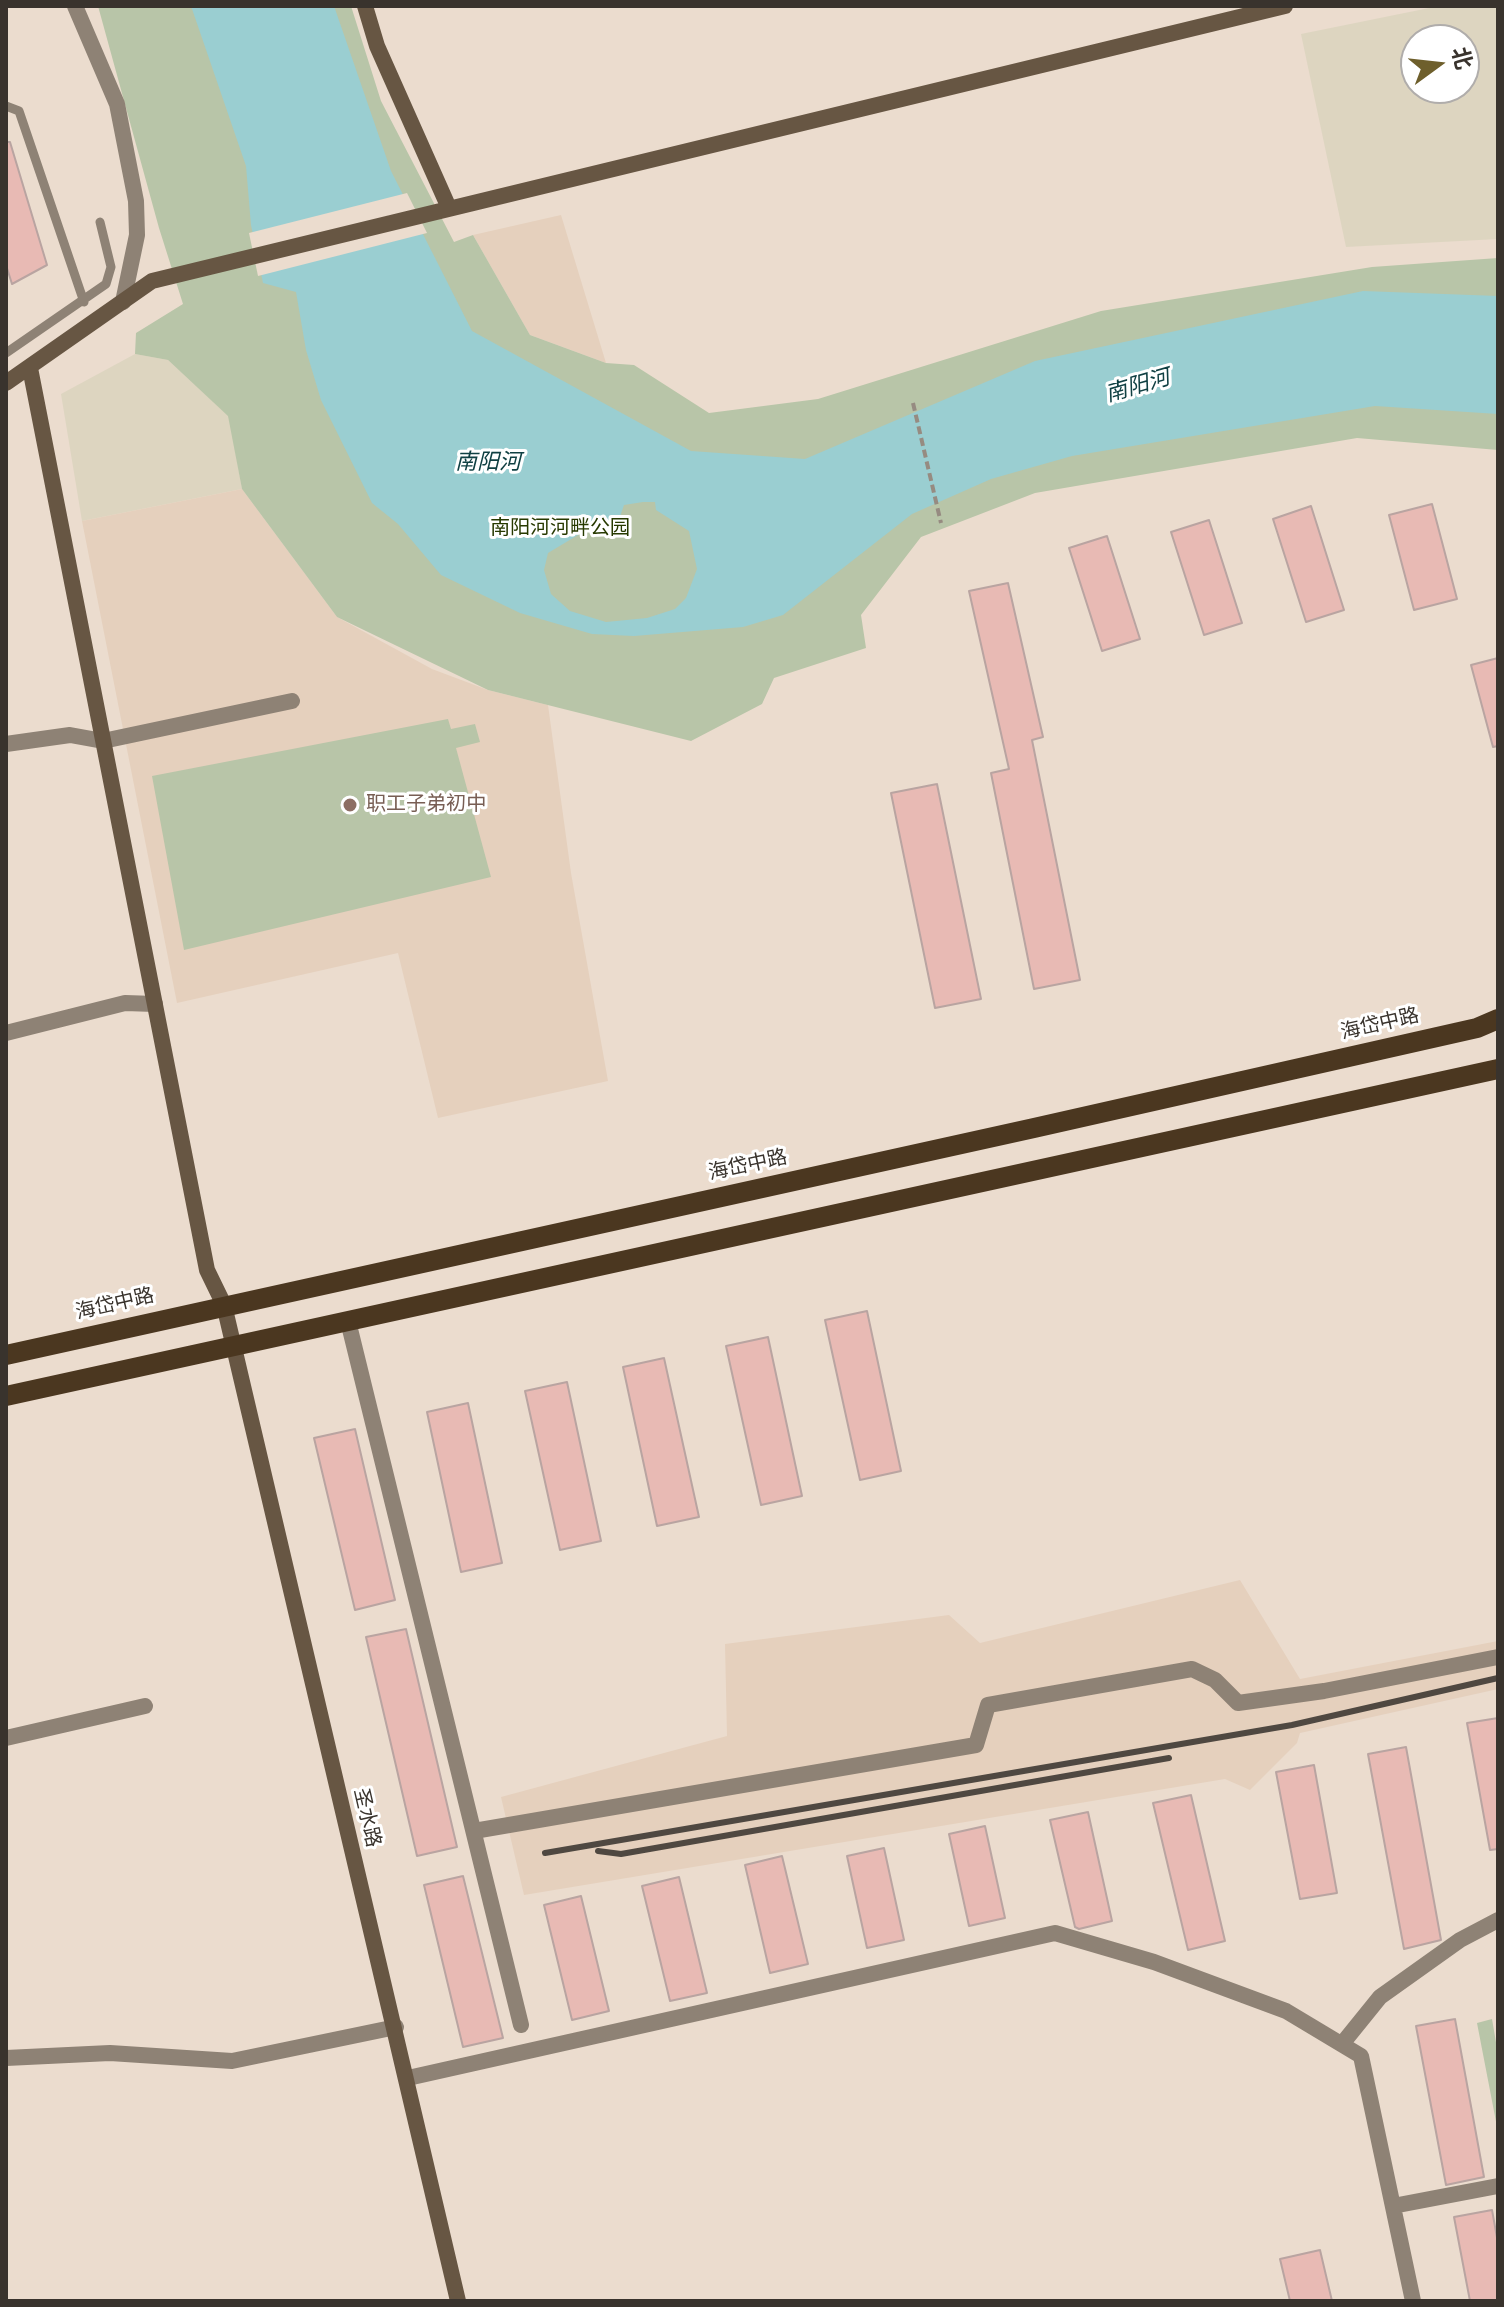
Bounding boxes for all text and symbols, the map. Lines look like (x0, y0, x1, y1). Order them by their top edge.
north arrow (1400, 24, 1480, 104)
text: 北 (1444, 44, 1480, 73)
water label: 南阳河 (1103, 365, 1173, 409)
water label: 南阳河 (455, 450, 521, 476)
park label: 南阳河河畔公园 (490, 517, 630, 541)
place label: 职工子弟初中 (366, 793, 486, 817)
marker: 职工子弟初中 (341, 796, 359, 814)
street label: 海岱中路 (1338, 1004, 1422, 1046)
street label: 海岱中路 (706, 1146, 790, 1186)
street label: 海岱中路 (73, 1284, 157, 1326)
street label: 圣水路 (348, 1786, 384, 1850)

